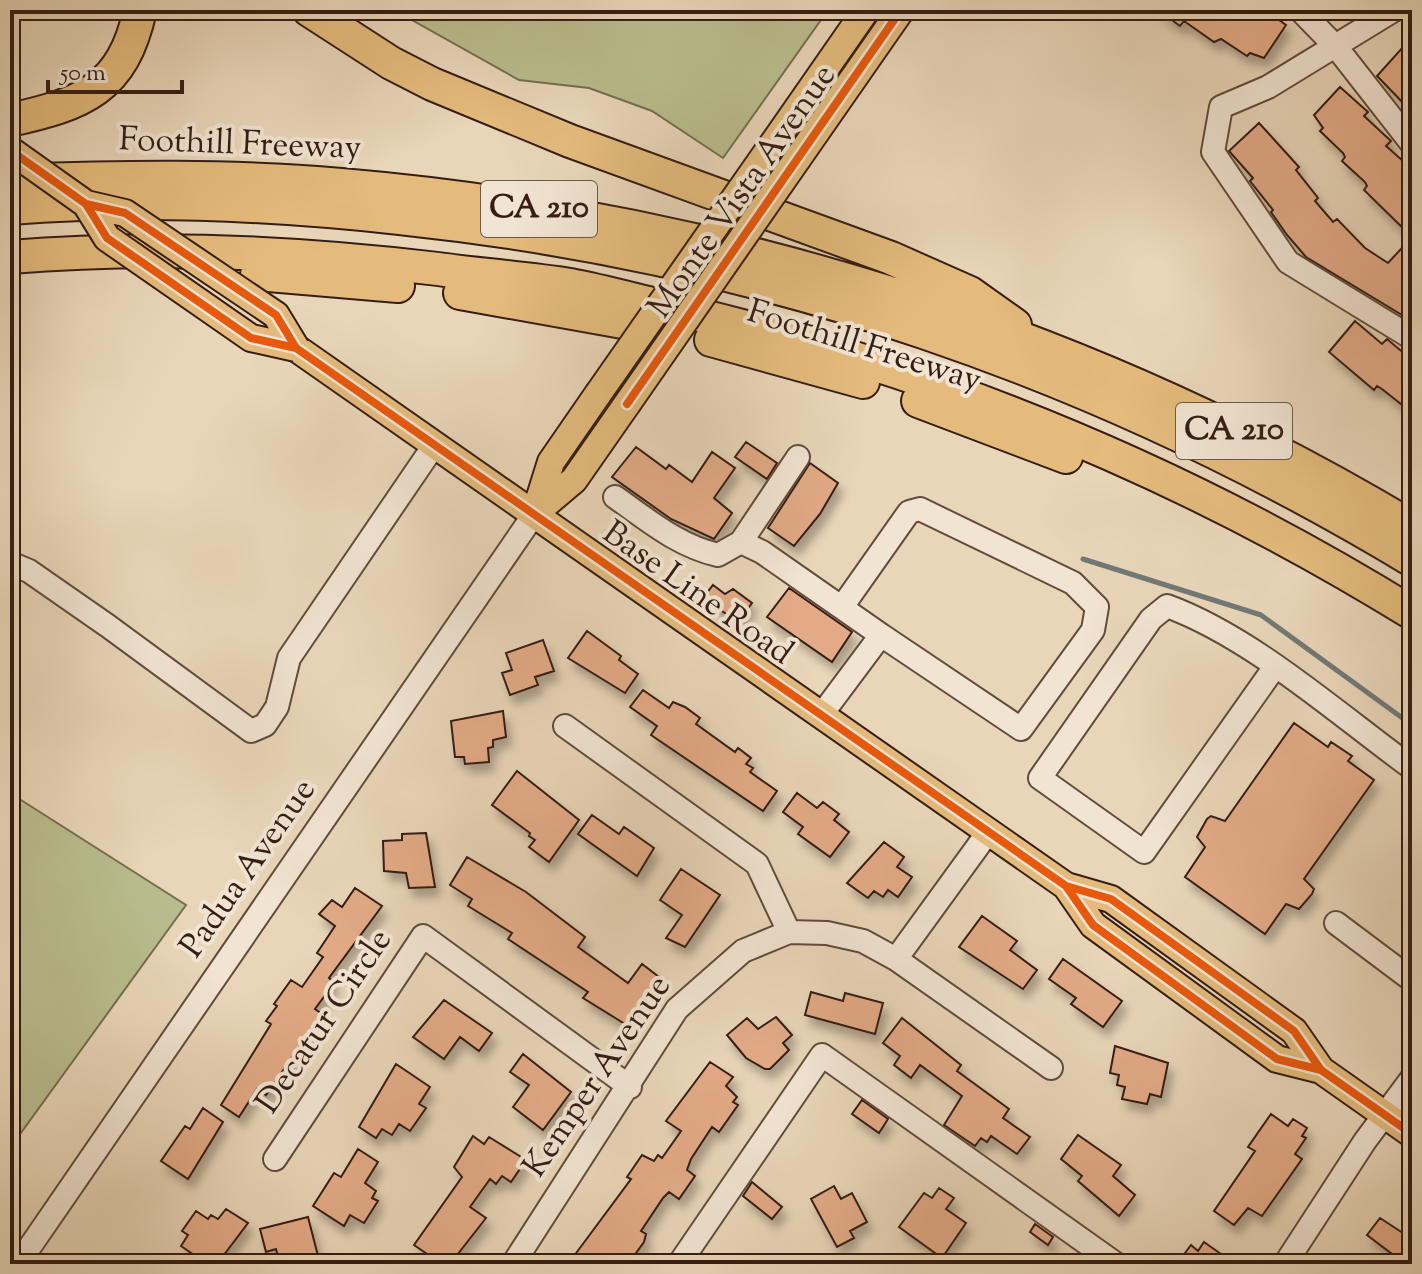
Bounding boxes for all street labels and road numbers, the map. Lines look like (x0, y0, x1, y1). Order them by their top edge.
street label: Monte Vista Avenue (637, 55, 849, 329)
street label: Foothill Freeway (118, 116, 362, 174)
road number: CA 210 (481, 181, 597, 237)
street label: Foothill Freeway (741, 288, 987, 406)
road number: CA 210 (1176, 403, 1292, 459)
street label: Base Line Road (592, 510, 802, 678)
street label: Padua Avenue (169, 769, 329, 969)
street label: Decatur Circle (245, 920, 405, 1124)
street label: Kemper Avenue (512, 966, 684, 1188)

